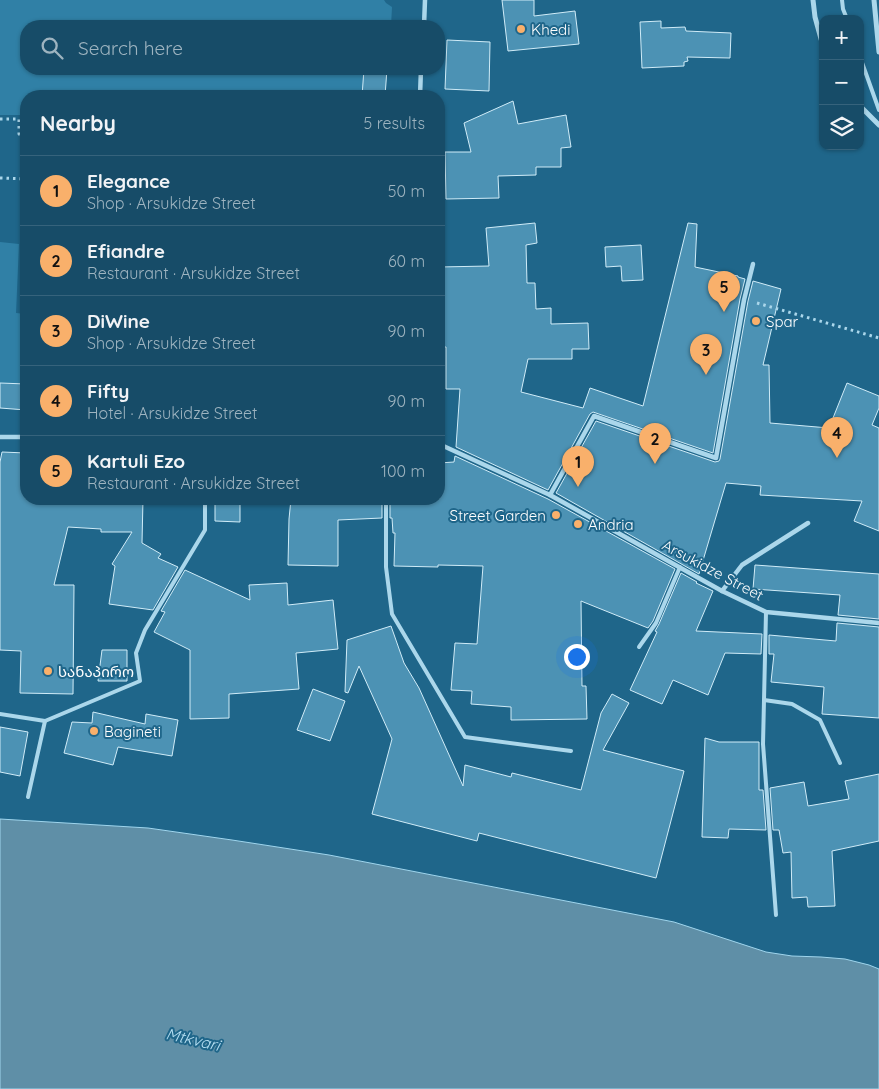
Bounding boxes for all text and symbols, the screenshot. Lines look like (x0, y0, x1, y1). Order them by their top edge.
map controls (819, 15, 864, 150)
button: + (819, 15, 864, 60)
search box (20, 20, 445, 75)
place label: Khedi (531, 20, 570, 39)
marker: Khedi (515, 23, 527, 35)
icon: search (38, 34, 66, 62)
text: Search here (78, 36, 183, 60)
button: − (819, 60, 864, 105)
button: layers (819, 105, 864, 150)
text: Nearby (40, 110, 116, 136)
text: 5 results (364, 113, 425, 133)
text: Elegance (87, 169, 170, 193)
text: 1 (53, 181, 59, 201)
text: 50 m (388, 181, 425, 201)
text: Shop · Arsukidze Street (87, 193, 256, 213)
text: Efiandre (87, 239, 165, 263)
text: 2 (51, 251, 61, 271)
text: 60 m (388, 251, 425, 271)
text: Restaurant · Arsukidze Street (87, 263, 300, 283)
pin: 5 (708, 271, 740, 312)
text: DiWine (87, 309, 150, 333)
place label: Spar (766, 312, 799, 331)
marker: Spar (750, 315, 762, 327)
text: 3 (52, 321, 60, 341)
text: 90 m (388, 321, 425, 341)
text: Shop · Arsukidze Street (87, 333, 256, 353)
pin: 3 (690, 334, 722, 375)
text: Fifty (87, 379, 129, 403)
text: 4 (51, 391, 61, 411)
text: 90 m (388, 391, 425, 411)
text: Hotel · Arsukidze Street (87, 403, 258, 423)
pin: 4 (821, 417, 853, 458)
pin: 2 (639, 423, 671, 464)
pin: 1 (562, 446, 594, 487)
text: Kartuli Ezo (87, 449, 185, 473)
text: 5 (51, 461, 61, 481)
text: 100 m (381, 461, 425, 481)
text: Restaurant · Arsukidze Street (87, 473, 300, 493)
place label: Street Garden (450, 506, 546, 525)
marker: Street Garden (550, 509, 562, 521)
place label: Andria (588, 515, 634, 534)
marker: Andria (572, 518, 584, 530)
street label: Arsukidze Street (659, 535, 767, 605)
your location (564, 644, 590, 670)
place label: სანაპირო (58, 662, 134, 681)
marker: სანაპირო (42, 665, 54, 677)
place label: Bagineti (104, 722, 161, 741)
marker: Bagineti (88, 725, 100, 737)
water label: Mtkvari (164, 1023, 224, 1055)

